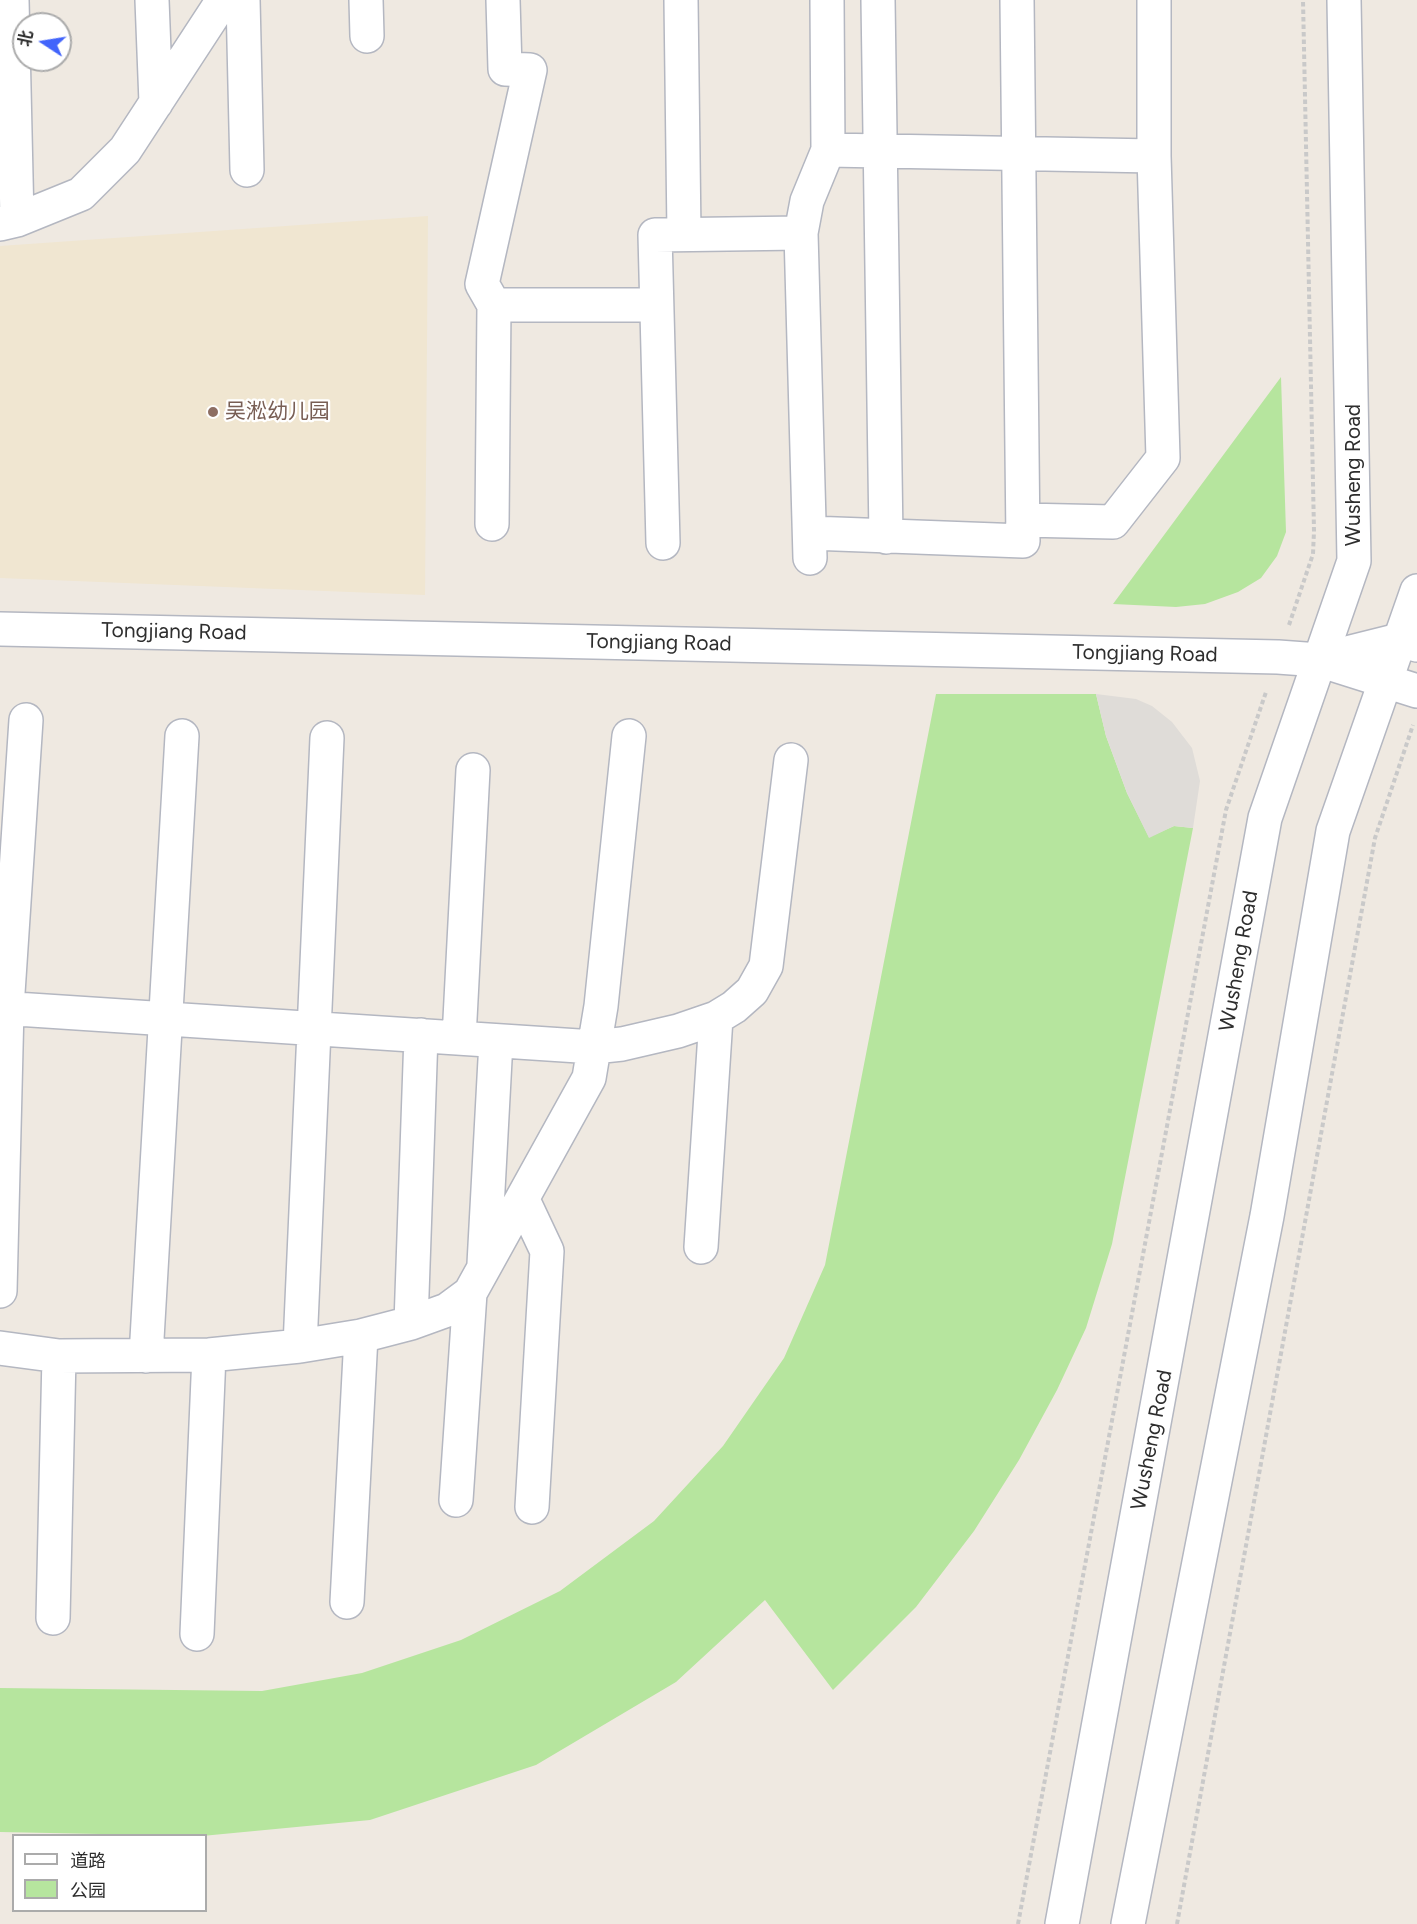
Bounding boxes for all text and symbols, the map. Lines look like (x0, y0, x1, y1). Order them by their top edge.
north arrow (12, 12, 72, 72)
text: 北 (15, 29, 37, 48)
place label: 吴淞幼儿园 (225, 399, 330, 425)
street label: Wusheng Road (1341, 404, 1367, 546)
marker: 吴淞幼儿园 (206, 405, 220, 419)
street label: Tongjiang Road (101, 618, 247, 646)
street label: Tongjiang Road (586, 629, 732, 657)
street label: Tongjiang Road (1072, 640, 1218, 668)
street label: Wusheng Road (1214, 889, 1264, 1033)
street label: Wusheng Road (1126, 1368, 1178, 1512)
legend (12, 1834, 207, 1912)
text: 道路 (70, 1850, 106, 1872)
text: 公园 (70, 1880, 106, 1902)

